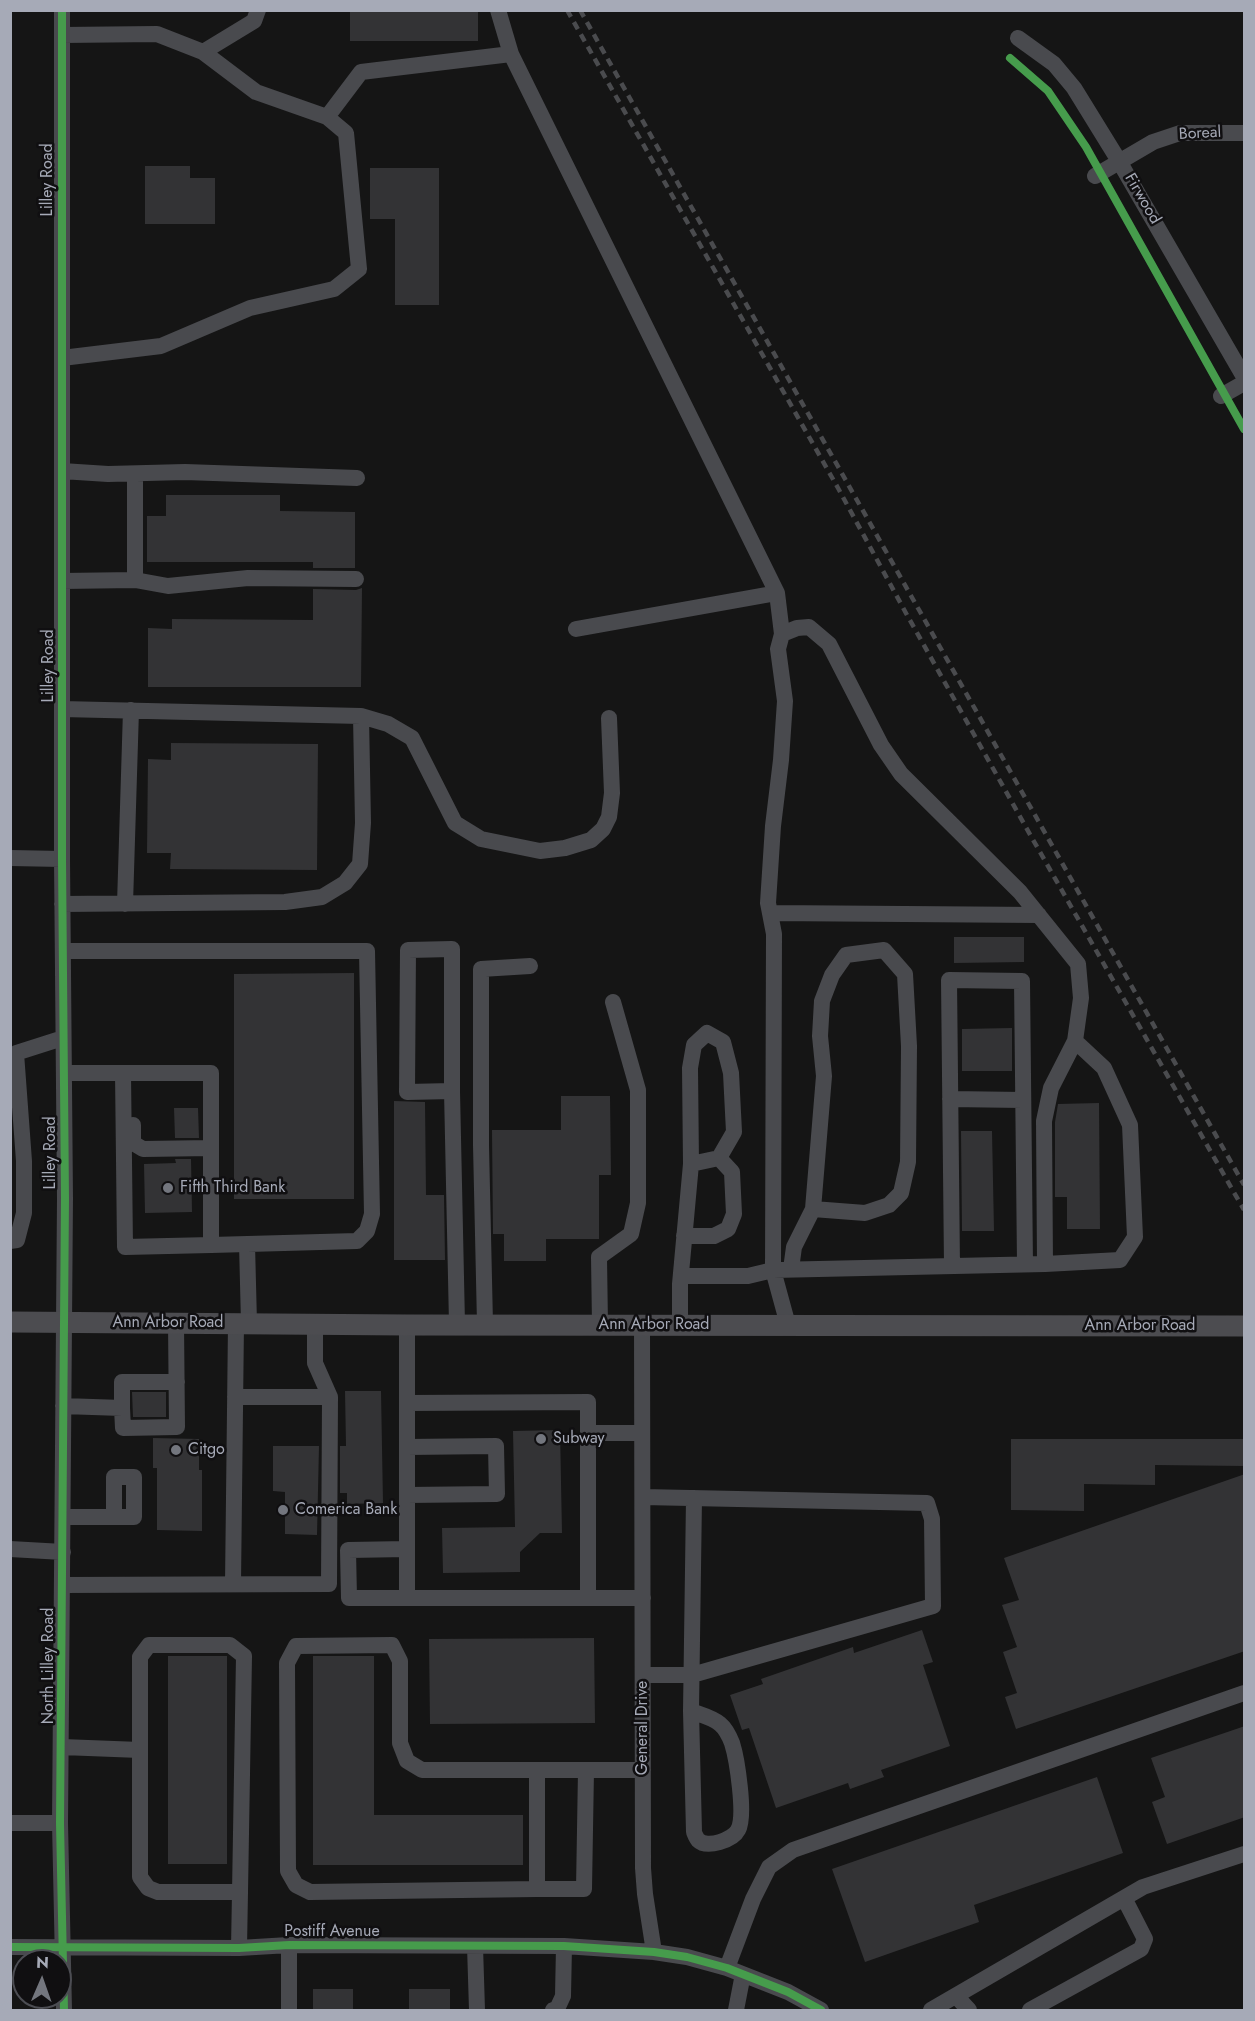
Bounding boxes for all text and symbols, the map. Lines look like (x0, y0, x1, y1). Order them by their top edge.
street label: Boreal (1178, 123, 1222, 145)
street label: Lilley Road (38, 143, 58, 217)
street label: Firwood (1120, 170, 1164, 228)
street label: Lilley Road (39, 629, 59, 703)
street label: Lilley Road (41, 1116, 61, 1190)
place label: Fifth Third Bank (180, 1178, 285, 1198)
marker: Fifth Third Bank (161, 1181, 175, 1195)
street label: Ann Arbor Road (113, 1313, 223, 1333)
street label: Ann Arbor Road (599, 1315, 709, 1335)
street label: Ann Arbor Road (1085, 1316, 1195, 1336)
place label: Subway (553, 1429, 605, 1449)
marker: Subway (534, 1432, 548, 1446)
place label: Citgo (188, 1440, 225, 1460)
marker: Citgo (169, 1443, 183, 1457)
place label: Comerica Bank (295, 1500, 397, 1520)
marker: Comerica Bank (276, 1503, 290, 1517)
street label: North Lilley Road (39, 1608, 59, 1724)
street label: General Drive (633, 1681, 653, 1775)
street label: Postiff Avenue (284, 1922, 380, 1942)
north arrow (12, 1949, 72, 2009)
text: N (36, 1951, 49, 1974)

